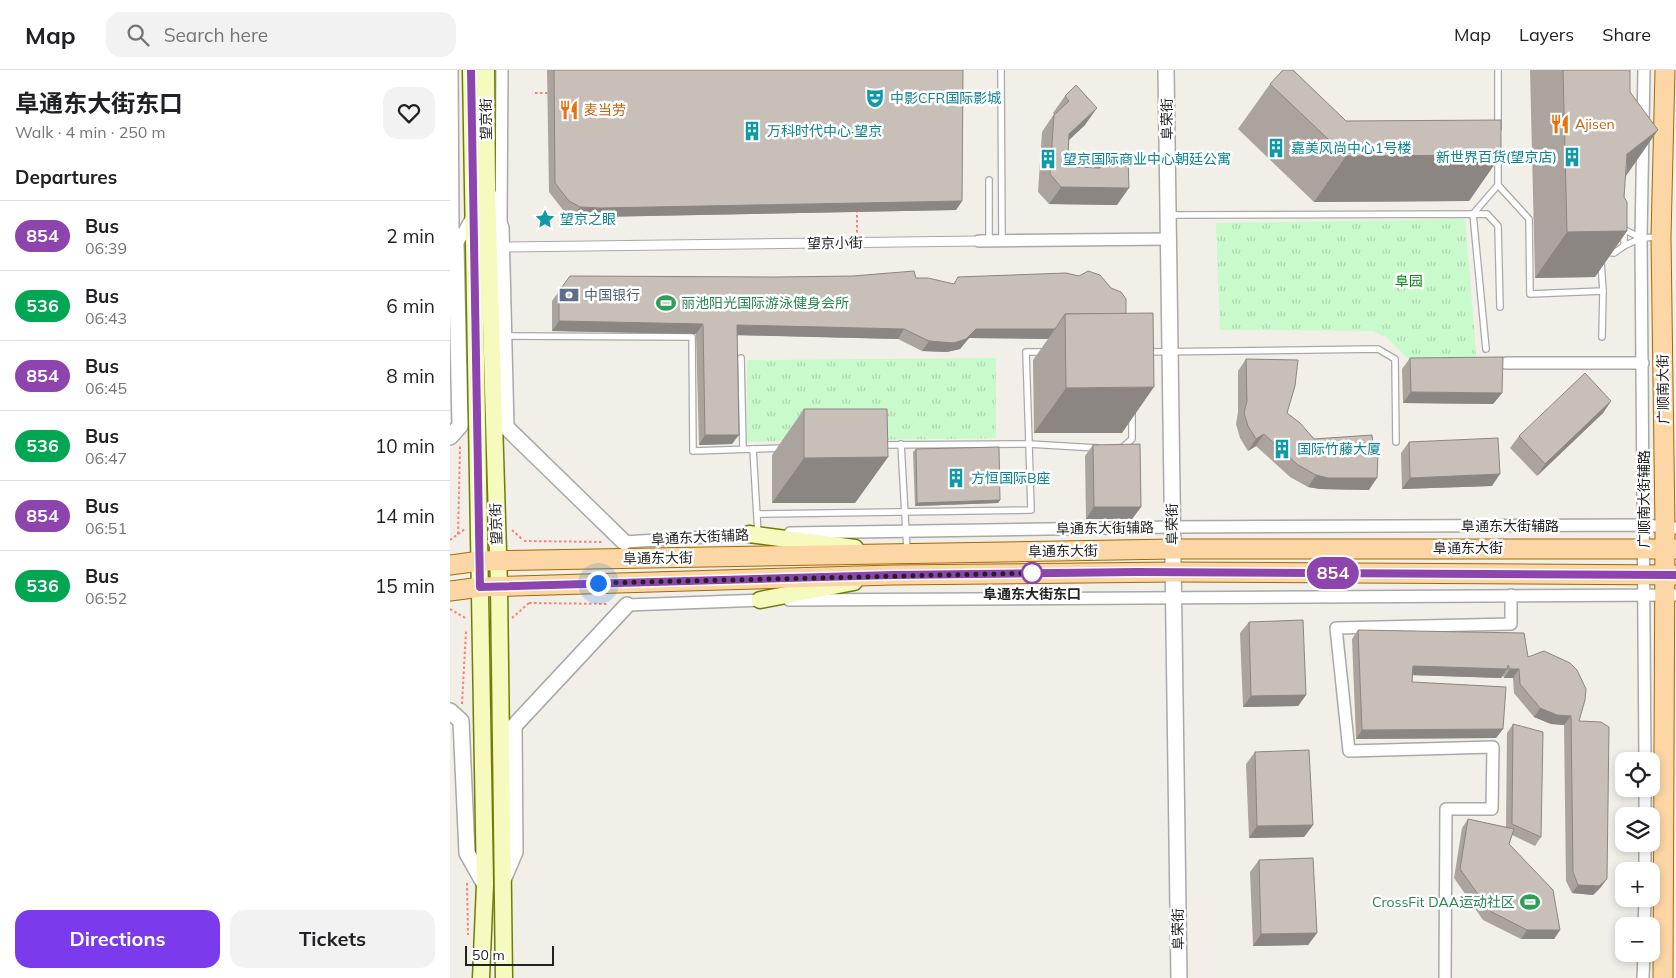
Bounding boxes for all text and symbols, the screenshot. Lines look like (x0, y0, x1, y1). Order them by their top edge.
search box (106, 12, 456, 57)
text: Map (25, 20, 76, 50)
icon: search (124, 21, 152, 49)
text: Search here (164, 23, 268, 47)
text: Map (1454, 23, 1491, 46)
text: Layers (1519, 23, 1574, 46)
text: Share (1602, 23, 1651, 46)
button: heart (383, 87, 435, 139)
theatre icon: 中影CFR国际影城 (864, 87, 886, 109)
text: 阜通东大街东口 (15, 88, 183, 118)
place label: 中影CFR国际影城 (890, 89, 1001, 107)
street label: 望京街 (477, 98, 495, 140)
street label: 阜荣街 (1158, 98, 1176, 140)
restaurant icon: 麦当劳 (558, 99, 580, 121)
place label: 麦当劳 (584, 101, 626, 119)
restaurant icon: Ajisen (1549, 113, 1571, 135)
place label: Ajisen (1575, 115, 1615, 133)
building icon: 万科时代中心·望京 (741, 120, 763, 142)
text: Walk · 4 min · 250 m (15, 122, 166, 142)
place label: 万科时代中心·望京 (767, 122, 882, 140)
building icon: 嘉美风尚中心1号楼 (1265, 137, 1287, 159)
place label: 嘉美风尚中心1号楼 (1291, 139, 1411, 157)
building icon: 新世界百货(望京店) (1561, 146, 1583, 168)
building icon: 望京国际商业中心朝廷公寓 (1037, 148, 1059, 170)
place label: 新世界百货(望京店) (1436, 148, 1557, 166)
place label: 望京国际商业中心朝廷公寓 (1063, 150, 1231, 168)
text: Departures (15, 165, 117, 189)
place icon: 望京之眼 (534, 208, 556, 230)
place label: 望京之眼 (560, 210, 616, 228)
text: Bus (85, 214, 119, 238)
text: 854 (26, 224, 59, 247)
text: 2 min (386, 224, 435, 248)
street label: 望京小街 (807, 234, 863, 252)
text: 06:39 (85, 238, 127, 258)
park label: 阜园 (1395, 272, 1423, 290)
text: Bus (85, 284, 119, 308)
bank icon: 中国银行 (558, 284, 580, 306)
place label: 中国银行 (584, 286, 640, 304)
sports icon: 丽池阳光国际游泳健身会所 (655, 292, 677, 314)
text: 536 (26, 294, 59, 317)
text: 6 min (386, 294, 435, 318)
place label: 丽池阳光国际游泳健身会所 (681, 294, 849, 312)
text: 06:43 (85, 308, 127, 328)
text: Bus (85, 354, 119, 378)
street label: 广顺南大街 (1653, 354, 1673, 424)
text: 854 (26, 364, 59, 387)
text: 8 min (386, 364, 435, 388)
text: 06:45 (85, 378, 127, 398)
text: Bus (85, 424, 119, 448)
text: 536 (26, 434, 59, 457)
text: 10 min (375, 434, 435, 458)
building icon: 国际竹藤大厦 (1271, 438, 1293, 460)
place label: 国际竹藤大厦 (1297, 440, 1381, 458)
text: 06:47 (85, 448, 127, 468)
street label: 广顺南大街辅路 (1635, 450, 1653, 548)
building icon: 方恒国际B座 (945, 467, 967, 489)
place label: 方恒国际B座 (971, 469, 1051, 487)
text: Bus (85, 494, 119, 518)
street label: 望京街 (486, 503, 506, 545)
street label: 阜荣街 (1163, 503, 1181, 545)
text: 854 (26, 504, 59, 527)
text: 14 min (375, 504, 435, 528)
street label: 阜通东大街辅路 (1461, 517, 1559, 535)
text: 06:51 (85, 518, 127, 538)
street label: 阜通东大街辅路 (1056, 518, 1154, 538)
street label: 阜通东大街辅路 (651, 525, 749, 549)
street label: 阜通东大街 (1433, 539, 1503, 557)
street label: 阜通东大街 (1028, 541, 1098, 561)
street label: 阜通东大街 (623, 548, 693, 568)
line badge: 854 (1304, 557, 1362, 589)
text: 854 (1317, 561, 1349, 584)
marker: 阜通东大街东口 (1021, 562, 1043, 584)
text: Bus (85, 564, 119, 588)
your location (586, 571, 611, 596)
text: 536 (26, 574, 59, 597)
text: 15 min (375, 574, 435, 598)
place label: 阜通东大街东口 (983, 585, 1081, 603)
text: 06:52 (85, 588, 127, 608)
map controls (1615, 752, 1660, 962)
button: locate (1615, 752, 1660, 797)
button: layers (1615, 807, 1660, 852)
button: + (1615, 862, 1660, 907)
sports icon: CrossFit DAA运动社区 (1519, 891, 1541, 913)
place label: CrossFit DAA运动社区 (1372, 893, 1515, 911)
street label: 阜荣街 (1169, 908, 1187, 950)
button: Directions (15, 910, 220, 968)
button: Tickets (230, 910, 435, 968)
button: − (1615, 917, 1660, 962)
scale bar (465, 943, 554, 966)
text: 50 m (472, 946, 505, 964)

